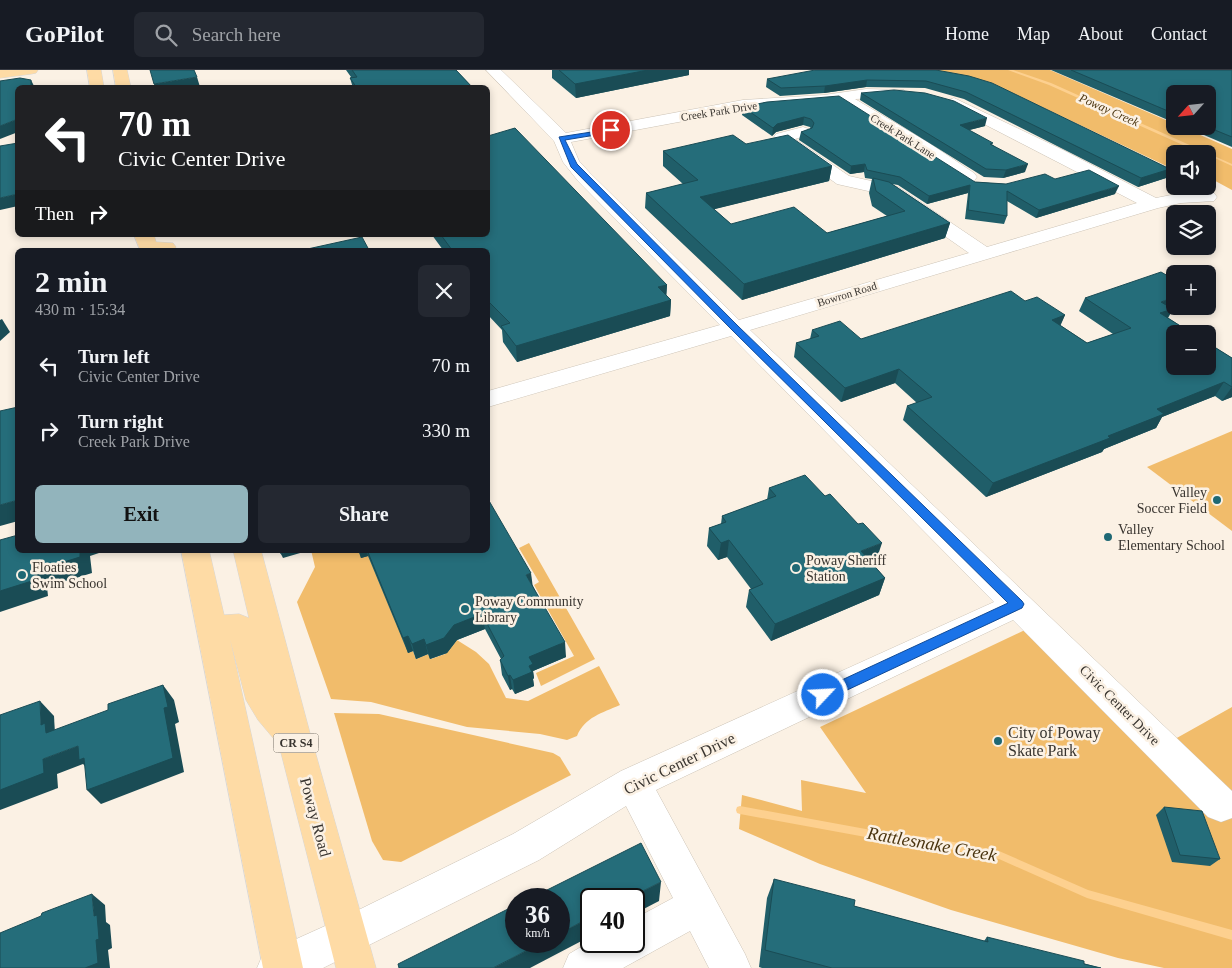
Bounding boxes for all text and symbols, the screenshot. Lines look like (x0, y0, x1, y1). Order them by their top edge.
search box (134, 12, 484, 57)
text: GoPilot (25, 21, 104, 47)
icon: search (152, 21, 180, 49)
text: Search here (192, 24, 281, 45)
text: Home (945, 24, 989, 44)
text: Map (1017, 24, 1050, 44)
text: About (1078, 24, 1123, 44)
text: Contact (1151, 24, 1207, 44)
north arrow (1166, 85, 1216, 135)
map controls (1166, 85, 1216, 375)
water label: Poway Creek (1076, 90, 1142, 130)
street label: Creek Park Drive (680, 99, 758, 123)
icon: left (35, 105, 100, 170)
text: 70 m (118, 105, 191, 144)
pin (590, 109, 632, 151)
street label: Creek Park Lane (868, 111, 938, 161)
icon: arrive (597, 116, 625, 144)
button: sound (1166, 145, 1216, 195)
text: Civic Center Drive (118, 146, 285, 171)
icon: right (84, 200, 112, 228)
text: Then (35, 203, 74, 224)
button: layers (1166, 205, 1216, 255)
text: 2 min (35, 265, 108, 298)
button: close (418, 265, 470, 317)
button: + (1166, 265, 1216, 315)
street label: Bowron Road (816, 279, 879, 309)
text: 430 m · 15:34 (35, 301, 125, 318)
button: − (1166, 325, 1216, 375)
text: Turn left (78, 346, 150, 367)
icon: left (35, 352, 63, 380)
text: 70 m (431, 355, 470, 376)
text: Civic Center Drive (78, 368, 200, 385)
text: Turn right (78, 411, 163, 432)
icon: right (35, 417, 63, 445)
text: 330 m (422, 420, 470, 441)
text: Creek Park Drive (78, 433, 190, 450)
button: Exit (35, 485, 248, 543)
button: Share (258, 485, 470, 543)
place label: Valley Soccer Field (1137, 485, 1207, 516)
marker: Valley Soccer Field (1211, 494, 1223, 506)
place label: Valley Elementary School (1118, 522, 1225, 553)
marker: Valley Elementary School (1102, 531, 1114, 543)
place label: Poway Sheriff Station (806, 553, 887, 584)
place label: Floaties Swim School (32, 560, 107, 591)
marker: Poway Sheriff Station (790, 562, 802, 574)
marker: Floaties Swim School (16, 569, 28, 581)
place label: Poway Community Library (475, 594, 584, 625)
marker: Poway Community Library (459, 603, 471, 615)
street label: Civic Center Drive (1077, 662, 1163, 748)
position arrow (796, 668, 848, 720)
place label: City of Poway Skate Park (1008, 724, 1100, 759)
street label: Civic Center Drive (621, 729, 738, 798)
road number: CR S4 (274, 734, 318, 752)
marker: City of Poway Skate Park (992, 735, 1004, 747)
street label: Poway Road (296, 776, 334, 859)
water label: Rattlesnake Creek (865, 823, 999, 865)
speed limit sign: 40 (580, 888, 645, 953)
text: 36 (525, 901, 550, 928)
text: km/h (525, 926, 550, 940)

